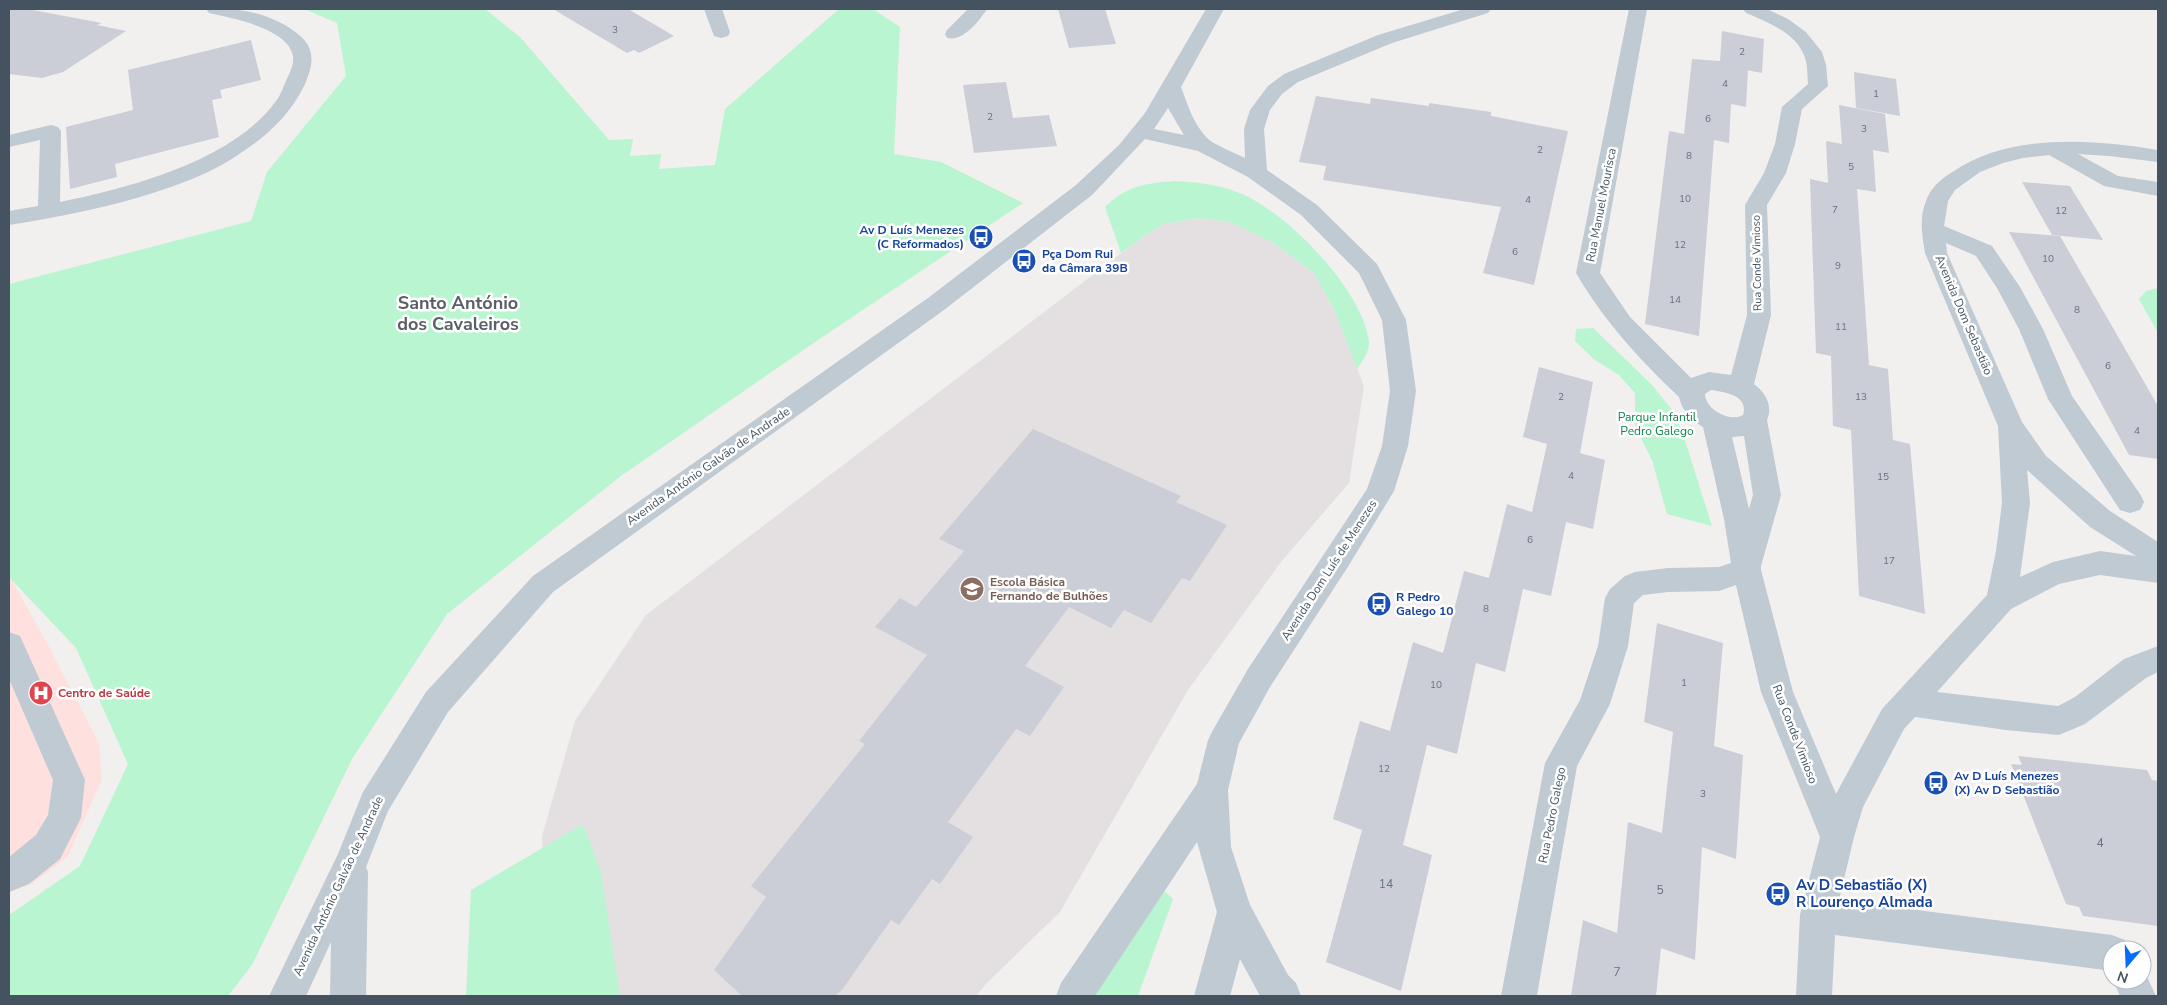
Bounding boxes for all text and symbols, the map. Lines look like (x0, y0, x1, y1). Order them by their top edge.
house number: 3 (612, 23, 618, 37)
house number: 2 (1739, 45, 1745, 59)
house number: 4 (1722, 77, 1728, 91)
house number: 1 (1873, 87, 1879, 101)
house number: 2 (987, 110, 993, 124)
house number: 6 (1705, 112, 1711, 126)
house number: 3 (1861, 122, 1867, 136)
house number: 2 (1537, 143, 1543, 157)
street label: Rua Manuel Mourisca (1582, 147, 1620, 263)
house number: 8 (1686, 149, 1692, 163)
house number: 5 (1848, 160, 1854, 174)
house number: 10 (1679, 192, 1691, 206)
house number: 4 (1525, 193, 1531, 207)
house number: 7 (1832, 203, 1838, 217)
house number: 12 (2055, 204, 2067, 218)
street label: Rua Conde Vimioso (1749, 215, 1765, 311)
place label: Av D Luís Menezes (C Reformados) (859, 222, 964, 252)
bus stop icon: Av D Luís Menezes (C Reformados) (968, 224, 994, 250)
house number: 12 (1674, 238, 1686, 252)
house number: 6 (1512, 245, 1518, 259)
place label: Pça Dom Rui da Câmara 39B (1042, 246, 1128, 276)
bus stop icon: Pça Dom Rui da Câmara 39B (1011, 248, 1037, 274)
house number: 10 (2042, 252, 2054, 266)
street label: Avenida Dom Sebastião (1931, 253, 1997, 378)
house number: 9 (1835, 259, 1841, 273)
district label: Santo António dos Cavaleiros (397, 291, 519, 336)
house number: 14 (1669, 293, 1681, 307)
house number: 8 (2074, 303, 2080, 317)
house number: 11 (1835, 320, 1847, 334)
house number: 6 (2105, 359, 2111, 373)
house number: 2 (1558, 390, 1564, 404)
house number: 13 (1855, 390, 1867, 404)
street label: Avenida António Galvão de Andrade (623, 403, 793, 529)
park label: Parque Infantil Pedro Galego (1618, 409, 1697, 439)
house number: 4 (2134, 424, 2140, 438)
house number: 4 (1568, 469, 1574, 483)
house number: 15 (1877, 470, 1889, 484)
street label: Avenida Dom Luís de Menezes (1277, 496, 1381, 643)
house number: 6 (1527, 533, 1533, 547)
house number: 17 (1883, 554, 1895, 568)
place label: Escola Básica Fernando de Bulhões (990, 574, 1108, 604)
school or university icon: Escola Básica Fernando de Bulhões (959, 576, 985, 602)
place label: R Pedro Galego 10 (1396, 589, 1453, 619)
bus stop icon: R Pedro Galego 10 (1366, 591, 1392, 617)
house number: 8 (1483, 602, 1489, 616)
house number: 1 (1681, 676, 1687, 690)
house number: 10 (1430, 678, 1442, 692)
hospital icon: Centro de Saúde (28, 680, 54, 706)
street label: Rua Conde Vimioso (1769, 682, 1821, 786)
place label: Centro de Saúde (58, 685, 151, 701)
house number: 12 (1378, 762, 1390, 776)
street label: Rua Pedro Galego (1535, 765, 1569, 864)
place label: Av D Luís Menezes (X) Av D Sebastião (1954, 768, 2060, 798)
bus stop icon: Av D Luís Menezes (X) Av D Sebastião (1923, 770, 1949, 796)
house number: 3 (1700, 787, 1706, 801)
street label: Avenida António Galvão de Andrade (289, 794, 387, 978)
house number: 4 (2096, 835, 2104, 851)
place label: Av D Sebastião (X) R Lourenço Almada (1796, 875, 1933, 912)
house number: 14 (1379, 876, 1393, 892)
bus stop icon: Av D Sebastião (X) R Lourenço Almada (1765, 881, 1791, 907)
house number: 5 (1656, 882, 1664, 898)
north arrow (2102, 940, 2152, 990)
house number: 7 (1613, 964, 1621, 980)
text: N (2115, 966, 2131, 988)

